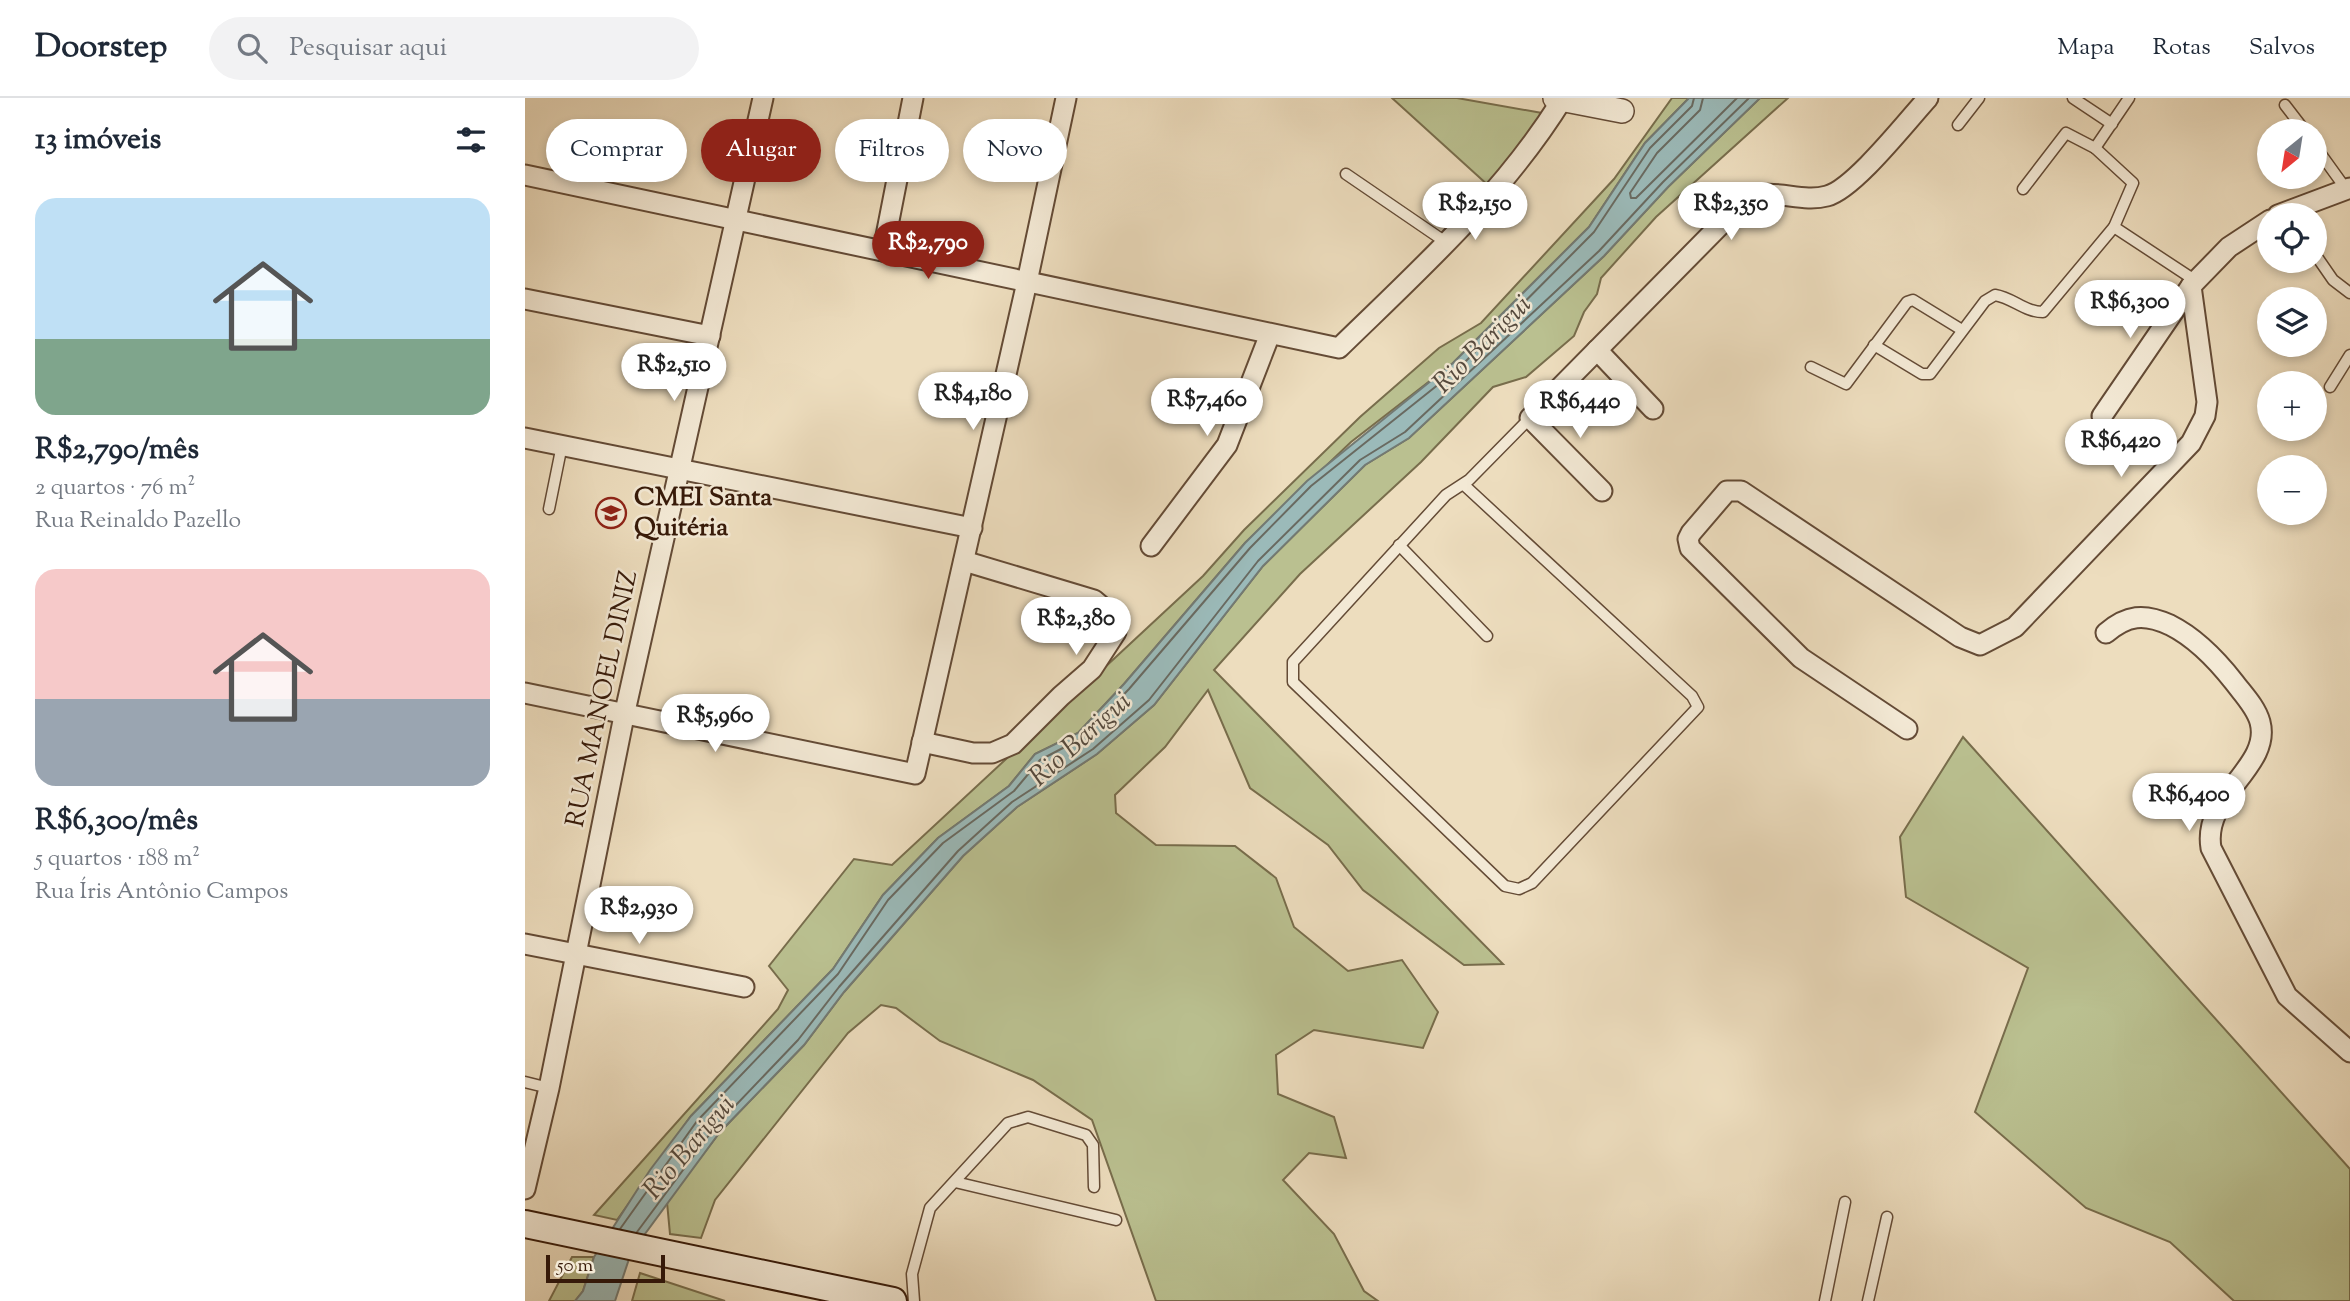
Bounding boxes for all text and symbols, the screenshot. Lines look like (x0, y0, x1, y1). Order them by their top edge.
search box (209, 17, 699, 80)
text: Doorstep (35, 24, 167, 72)
icon: search (233, 29, 271, 67)
text: Pesquisar aqui (289, 30, 447, 67)
text: Mapa (2057, 31, 2115, 65)
text: Rotas (2153, 31, 2211, 65)
text: Salvos (2249, 31, 2315, 65)
text: 13 imóveis (35, 119, 161, 162)
chip: Comprar (546, 119, 687, 182)
chip: Alugar (701, 119, 821, 182)
chip: Filtros (835, 119, 949, 182)
chip: Novo (963, 119, 1067, 182)
north arrow (2257, 119, 2327, 189)
map controls (2257, 119, 2327, 525)
icon: filters (452, 121, 490, 159)
pin: R$2,150 (1410, 183, 1540, 242)
pin: R$2,350 (1666, 183, 1796, 242)
text: R$2,150 (1438, 188, 1512, 221)
text: R$2,350 (1694, 188, 1768, 221)
button: locate (2257, 203, 2327, 273)
pin: R$2,790 (863, 222, 993, 281)
text: R$2,790 (888, 227, 968, 260)
icon: home (200, 243, 326, 369)
pin: R$6,300 (2065, 280, 2195, 340)
text: R$6,300 (2091, 286, 2169, 319)
water label: Rio Barigui (1425, 287, 1541, 403)
button: layers (2257, 287, 2327, 357)
pin: R$2,510 (609, 344, 739, 403)
text: R$2,510 (637, 349, 711, 382)
button: + (2257, 371, 2327, 441)
pin: R$4,180 (908, 372, 1038, 432)
text: R$4,180 (934, 378, 1012, 411)
pin: R$7,460 (1142, 378, 1272, 438)
pin: R$6,440 (1515, 380, 1645, 440)
text: R$7,460 (1167, 384, 1247, 417)
text: R$6,440 (1540, 386, 1620, 419)
pin: R$6,420 (2056, 420, 2186, 479)
text: R$6,420 (2081, 425, 2161, 458)
text: R$2,790/mês (35, 429, 199, 472)
button: − (2257, 455, 2327, 525)
text: 2 quartos · 76 m² (35, 472, 195, 505)
place label: CMEI Santa Quitéria (634, 480, 772, 547)
school or university icon: CMEI Santa Quitéria (594, 496, 628, 530)
text: Rua Reinaldo Pazello (35, 505, 241, 538)
street label: RUA MANOEL DINIZ (558, 567, 648, 831)
pin: R$2,380 (1011, 598, 1141, 657)
text: R$2,380 (1037, 603, 1115, 636)
icon: home (200, 614, 326, 740)
water label: Rio Barigui (1021, 683, 1141, 797)
pin: R$5,960 (650, 694, 780, 754)
text: R$5,960 (677, 700, 753, 733)
pin: R$6,400 (2124, 774, 2254, 833)
text: R$6,400 (2148, 779, 2230, 812)
text: R$6,300/mês (35, 800, 198, 843)
text: 5 quartos · 188 m² (35, 843, 200, 876)
text: Rua Íris Antônio Campos (35, 876, 288, 909)
pin: R$2,930 (574, 886, 704, 946)
text: R$2,930 (600, 892, 678, 925)
water label: Rio Barigui (634, 1087, 746, 1209)
scale bar (546, 1252, 665, 1284)
text: 50 m (557, 1253, 593, 1280)

